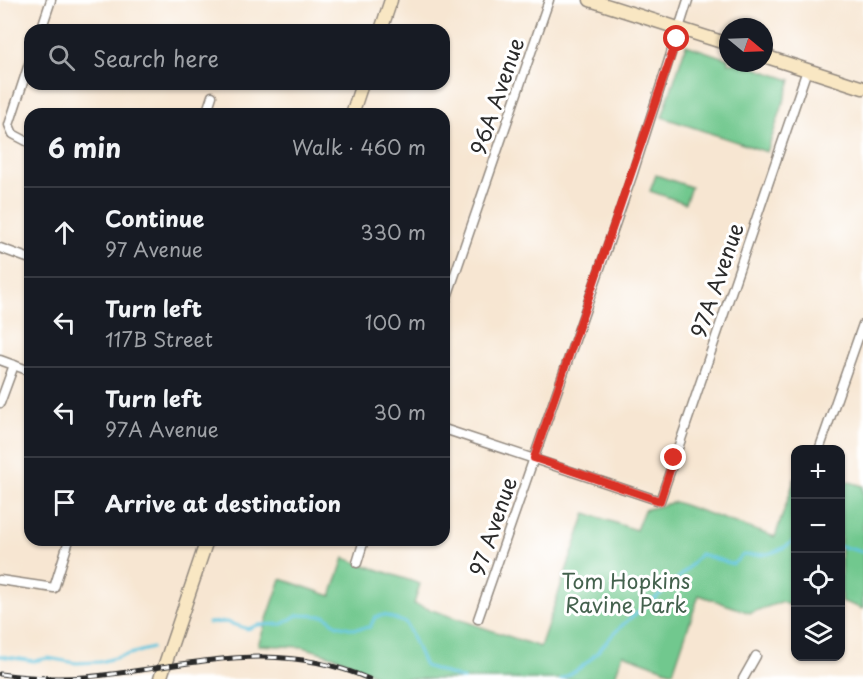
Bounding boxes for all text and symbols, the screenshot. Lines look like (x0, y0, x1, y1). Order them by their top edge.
north arrow (719, 18, 773, 72)
search box (24, 24, 450, 90)
route start (663, 25, 689, 51)
street label: 96A Avenue (461, 33, 531, 159)
icon: search (45, 41, 78, 74)
text: Search here (93, 41, 219, 74)
text: 6 min (48, 128, 121, 167)
text: Walk · 460 m (292, 132, 426, 162)
text: Continue (105, 201, 204, 234)
icon: ahead (48, 216, 81, 249)
text: 330 m (360, 217, 426, 247)
street label: 97A Avenue (681, 218, 751, 342)
text: 97 Avenue (105, 234, 203, 264)
text: Turn left (105, 291, 202, 324)
icon: left (48, 306, 81, 339)
text: 100 m (365, 307, 426, 337)
text: 117B Street (105, 324, 213, 354)
text: Turn left (105, 381, 202, 414)
icon: left (48, 396, 81, 429)
text: 30 m (373, 397, 426, 427)
text: 97A Avenue (105, 414, 219, 444)
route end (660, 444, 686, 470)
map controls (791, 445, 845, 661)
button: + (791, 445, 845, 499)
street label: 97 Avenue (460, 472, 524, 580)
icon: arrive (48, 486, 81, 519)
text: Arrive at destination (105, 486, 341, 519)
button: − (791, 499, 845, 553)
button: locate (791, 553, 845, 607)
park label: Tom Hopkins Ravine Park (562, 564, 690, 620)
button: layers (791, 607, 845, 661)

